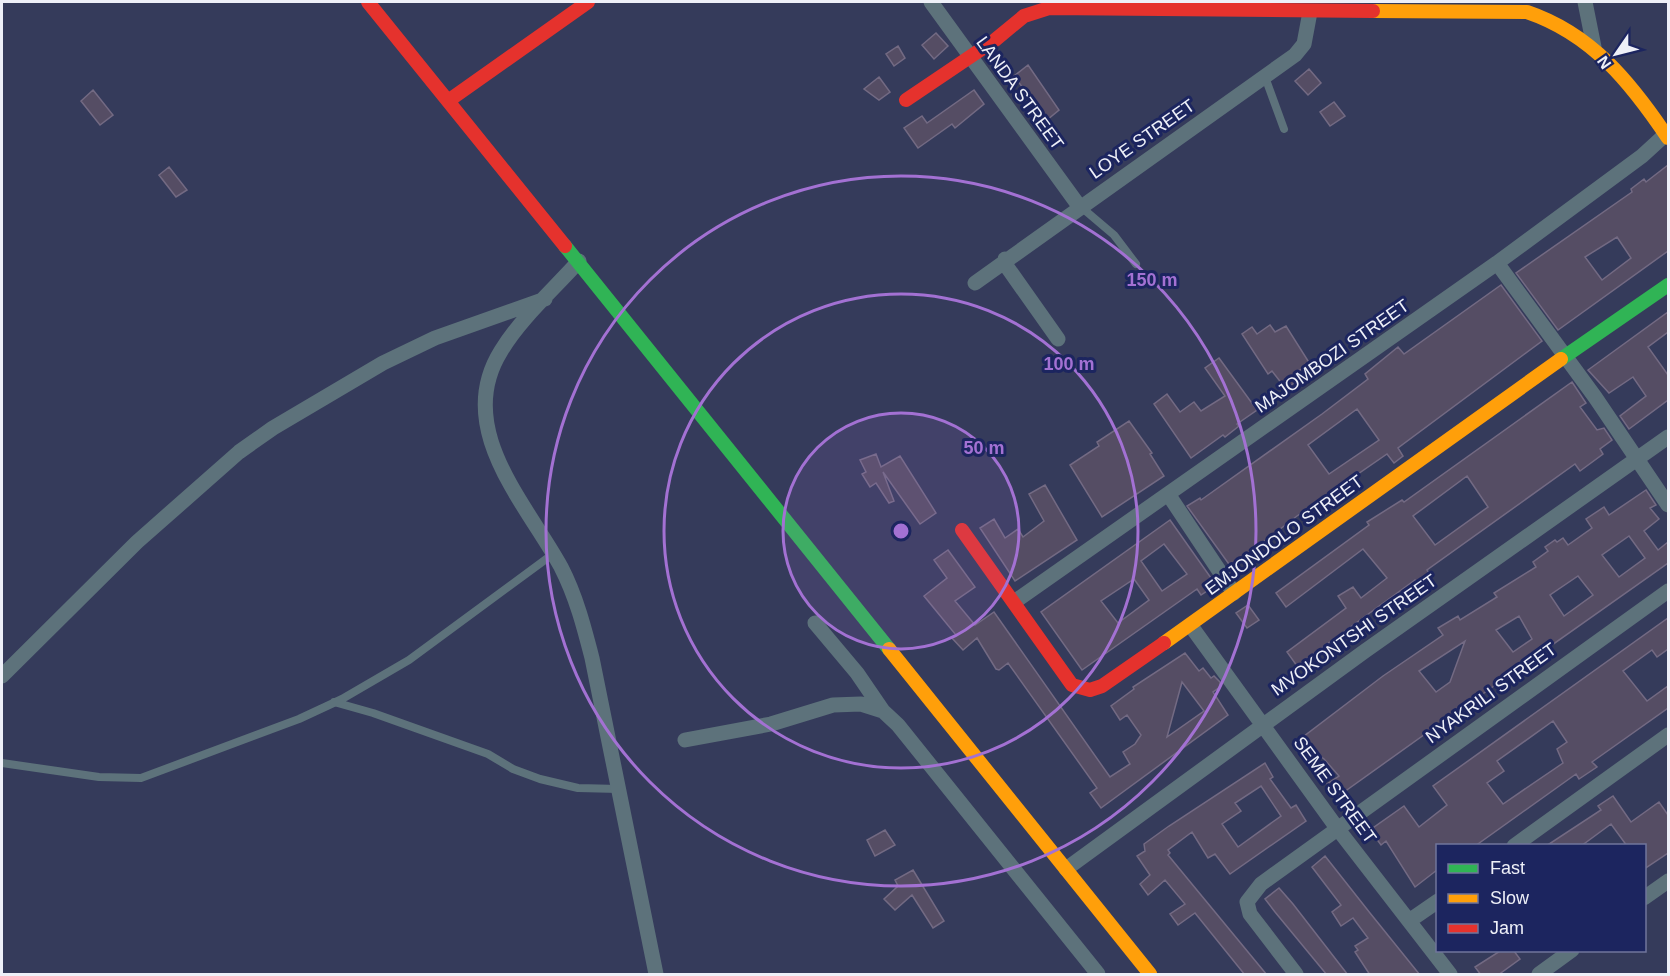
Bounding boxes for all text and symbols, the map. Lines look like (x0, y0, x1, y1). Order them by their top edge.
north arrow (1586, 24, 1646, 84)
street label: LANDA STREET (972, 32, 1068, 154)
text: N (1594, 53, 1614, 72)
street label: LOYE STREET (1085, 95, 1199, 183)
text: 150 m (1126, 270, 1178, 290)
street label: MAJOMBOZI STREET (1251, 295, 1413, 417)
text: 100 m (1043, 354, 1095, 374)
text: 50 m (963, 438, 1005, 458)
street label: EMJONDOLO STREET (1201, 471, 1367, 599)
centre of rings (891, 521, 911, 541)
street label: MVOKONTSHI STREET (1268, 570, 1440, 700)
street label: NYAKRILI STREET (1422, 639, 1560, 747)
street label: SEME STREET (1290, 733, 1380, 847)
legend (1436, 844, 1646, 952)
text: Fast (1490, 858, 1525, 878)
text: Slow (1490, 888, 1530, 908)
text: Jam (1490, 918, 1524, 938)

